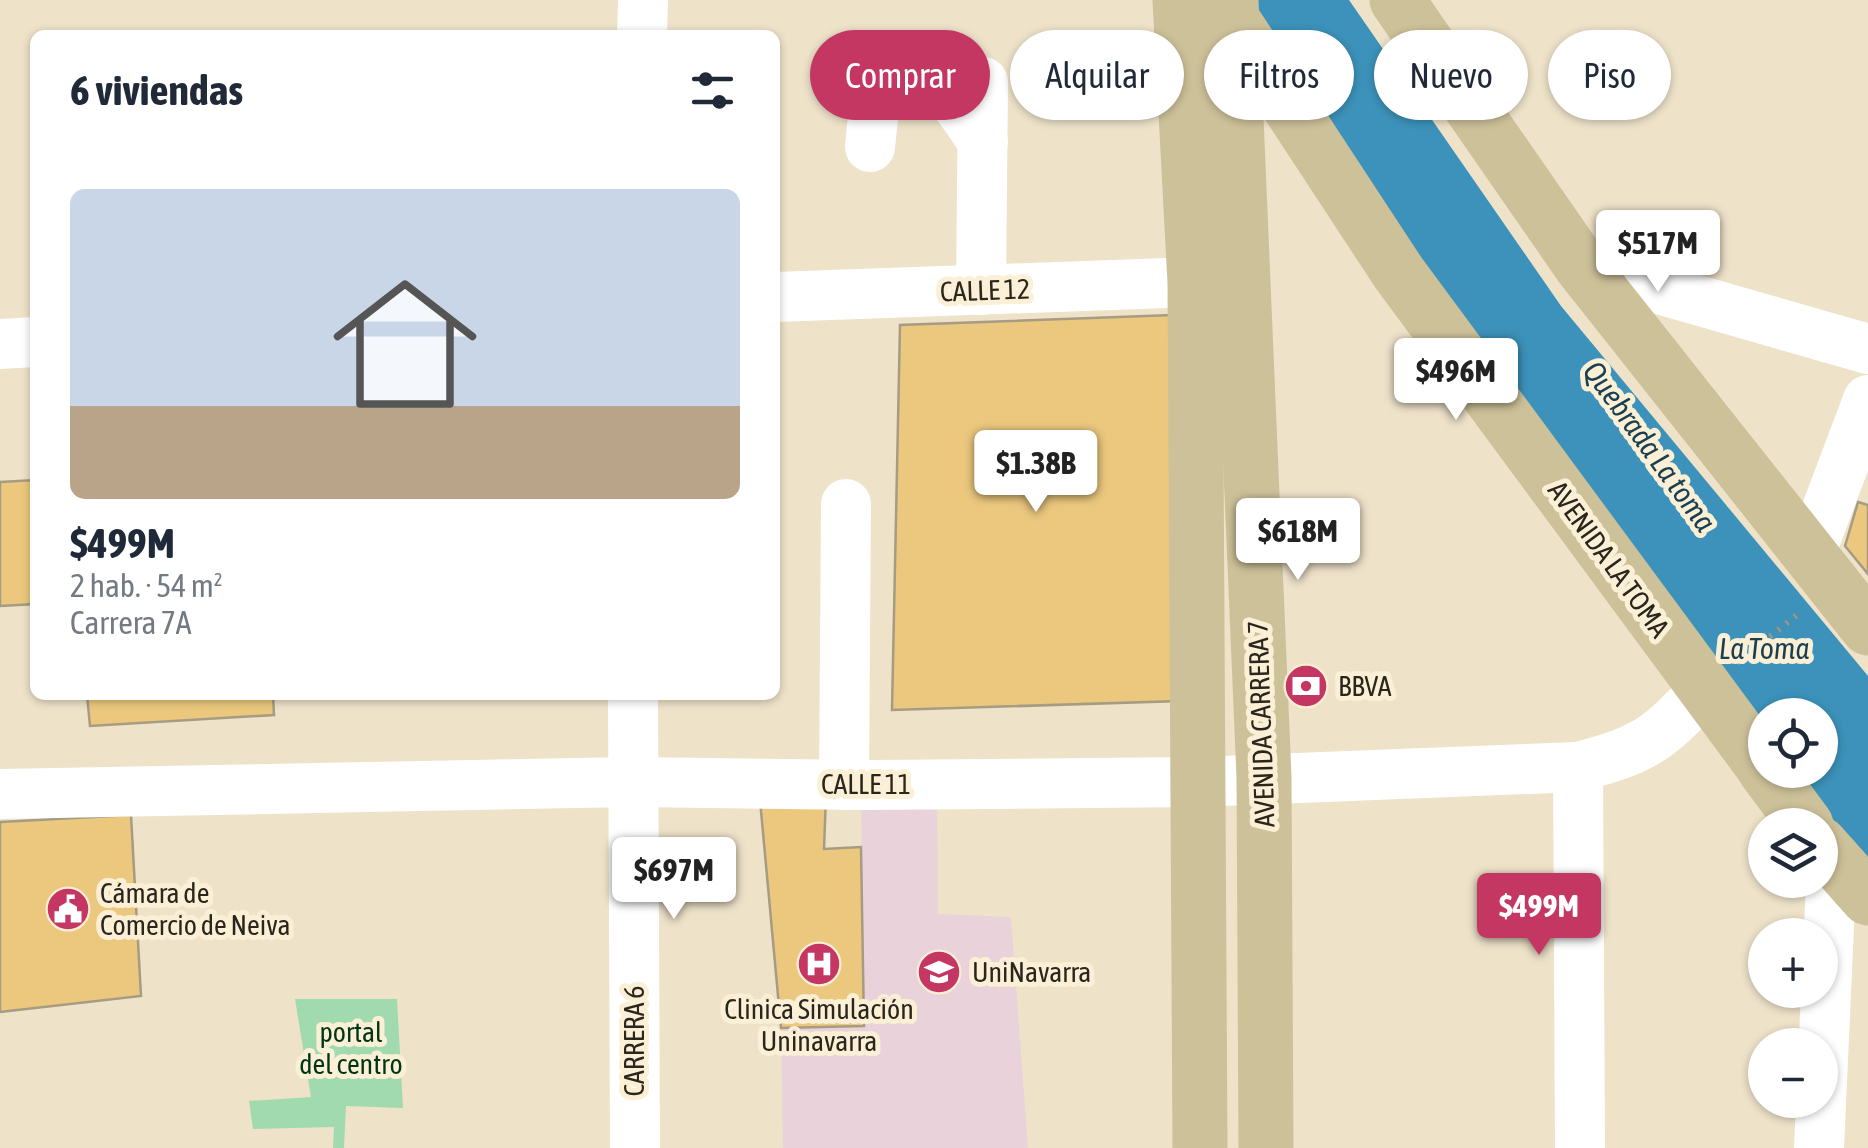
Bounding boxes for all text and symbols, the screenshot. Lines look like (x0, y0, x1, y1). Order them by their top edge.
chip: Comprar (810, 30, 990, 120)
chip: Alquilar (1010, 30, 1184, 120)
chip: Filtros (1204, 30, 1354, 120)
chip: Nuevo (1374, 30, 1528, 120)
chip: Piso (1548, 30, 1671, 120)
icon: filters (685, 63, 740, 118)
text: 6 viviendas (70, 66, 243, 114)
pin: $517M (1588, 210, 1728, 295)
text: $517M (1618, 224, 1698, 261)
icon: home (315, 254, 495, 434)
street label: CALLE 12 (939, 272, 1031, 308)
pin: $496M (1386, 338, 1526, 423)
text: $496M (1416, 352, 1496, 389)
water label: Quebrada La toma (1577, 354, 1723, 538)
pin: $1.38B (955, 430, 1117, 515)
text: $1.38B (996, 444, 1076, 481)
street label: AVENIDA LA TOMA (1542, 475, 1676, 643)
pin: $618M (1228, 498, 1368, 583)
text: $618M (1258, 512, 1338, 549)
text: $499M (70, 519, 175, 567)
text: 2 hab. · 54 m² (70, 567, 223, 604)
text: Carrera 7A (70, 604, 191, 641)
street label: AVENIDA CARRERA 7 (1241, 620, 1281, 828)
water label: La Toma (1719, 631, 1809, 665)
bank icon: BBVA (1283, 663, 1329, 709)
place label: BBVA (1338, 670, 1392, 702)
map controls (1748, 698, 1838, 1118)
button: locate (1748, 698, 1838, 788)
street label: CALLE 11 (821, 768, 911, 800)
button: layers (1748, 808, 1838, 898)
pin: $697M (604, 837, 744, 922)
text: $697M (634, 851, 714, 888)
pin: $499M (1469, 873, 1609, 958)
place label: Cámara de Comercio de Neiva (100, 877, 290, 941)
public building icon: Cámara de Comercio de Neiva (45, 886, 91, 932)
text: $499M (1499, 887, 1579, 924)
button: + (1748, 918, 1838, 1008)
hospital icon: Clinica Simulación Uninavarra (796, 941, 842, 987)
school or university icon: UniNavarra (916, 949, 962, 995)
place label: UniNavarra (972, 956, 1091, 988)
street label: CARRERA 6 (618, 986, 650, 1096)
place label: Clinica Simulación Uninavarra (724, 993, 914, 1057)
park label: portal del centro (299, 1016, 403, 1080)
button: − (1748, 1028, 1838, 1118)

